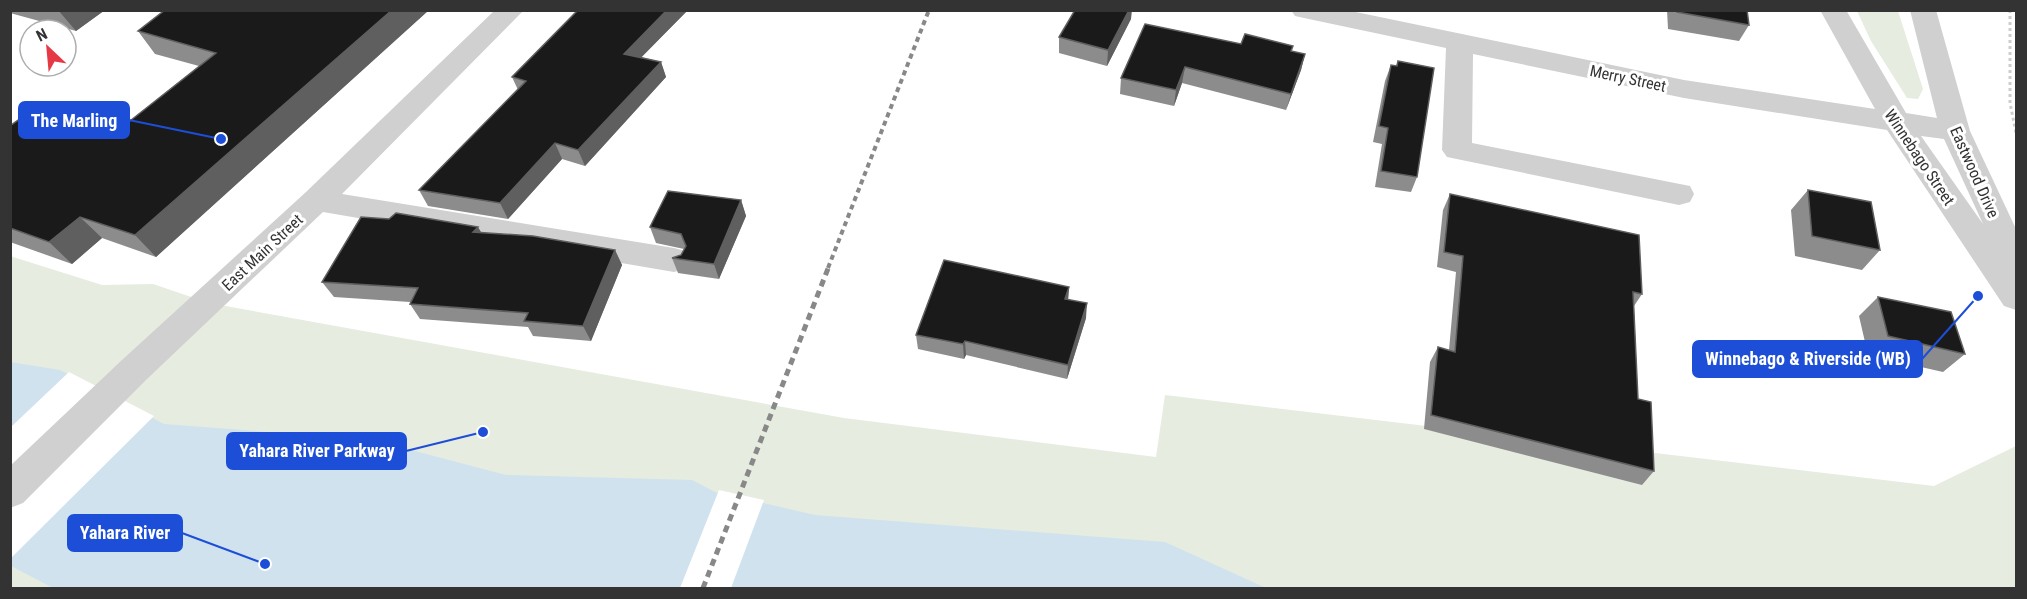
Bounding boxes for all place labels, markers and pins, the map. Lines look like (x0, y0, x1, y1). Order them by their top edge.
callout: The Marling (19, 102, 129, 138)
callout: Winnebago & Riverside (WB) (1693, 341, 1922, 377)
callout: Yahara River Parkway (227, 433, 406, 469)
callout: Yahara River (68, 515, 182, 551)

